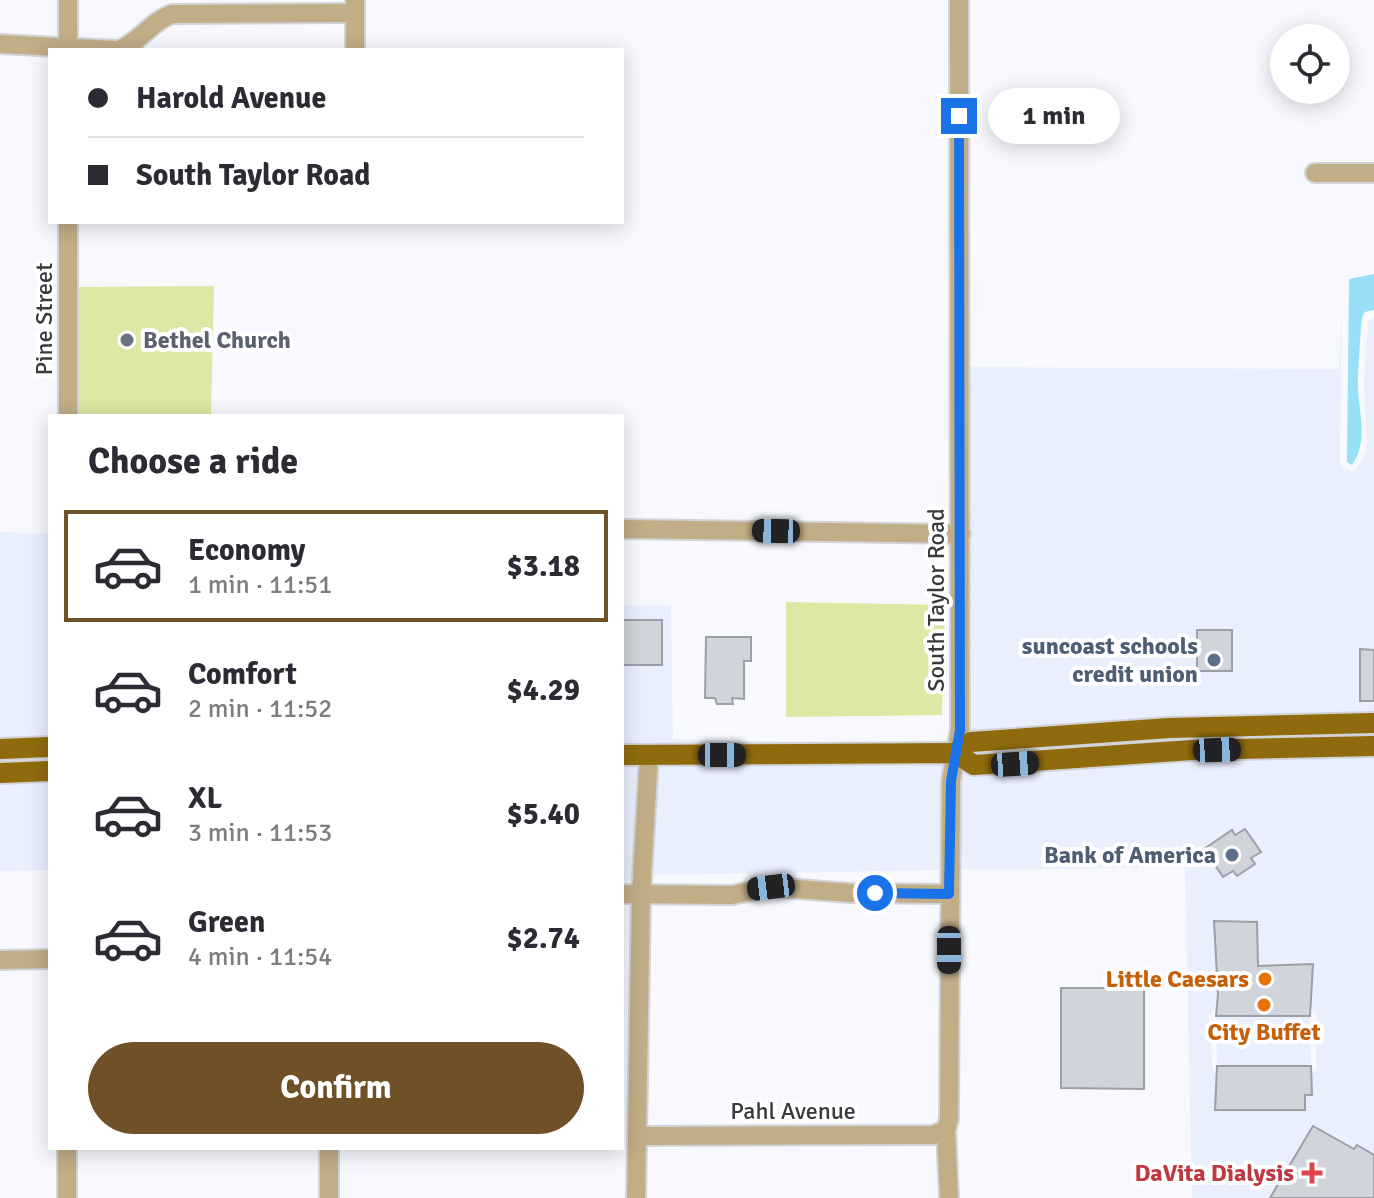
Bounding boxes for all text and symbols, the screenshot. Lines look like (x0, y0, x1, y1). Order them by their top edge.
map controls (1270, 24, 1350, 104)
button: locate (1270, 24, 1350, 104)
text: Harold Avenue (136, 80, 326, 117)
callout: 1 min (987, 88, 1119, 144)
route end (941, 98, 977, 134)
text: 1 min (1023, 100, 1085, 132)
text: South Taylor Road (136, 157, 370, 194)
street label: Pine Street (29, 262, 59, 376)
place label: Bethel Church (143, 325, 291, 355)
marker: Bethel Church (118, 331, 136, 349)
text: Choose a ride (88, 439, 298, 484)
street label: South Taylor Road (921, 508, 951, 692)
car (752, 519, 800, 543)
icon: car (92, 530, 164, 602)
text: Economy (188, 532, 305, 569)
text: $3.18 (507, 548, 580, 585)
text: 1 min · 11:51 (188, 569, 332, 601)
place label: suncoast schools credit union (1022, 631, 1198, 689)
marker: suncoast schools credit union (1205, 651, 1223, 669)
icon: car (92, 654, 164, 726)
text: Comfort (188, 656, 297, 693)
text: $4.29 (507, 672, 580, 709)
text: 2 min · 11:52 (188, 693, 332, 725)
car (1193, 737, 1241, 763)
car (698, 743, 746, 767)
car (990, 750, 1040, 778)
icon: car (92, 778, 164, 850)
text: XL (188, 780, 222, 817)
text: $5.40 (507, 796, 580, 833)
text: 3 min · 11:53 (188, 817, 332, 849)
place label: Bank of America (1044, 840, 1216, 870)
marker: Bank of America (1223, 846, 1241, 864)
car (746, 872, 796, 902)
route start (857, 875, 893, 911)
icon: car (92, 902, 164, 974)
text: Green (188, 904, 265, 941)
text: $2.74 (507, 920, 580, 957)
car (937, 926, 961, 974)
text: 4 min · 11:54 (188, 941, 332, 973)
place label: Little Caesars (1106, 964, 1249, 994)
marker: Little Caesars (1256, 970, 1274, 988)
marker: City Buffet (1255, 996, 1273, 1014)
place label: City Buffet (1208, 1017, 1320, 1047)
button: Confirm (88, 1042, 584, 1134)
street label: Pahl Avenue (730, 1096, 856, 1126)
place label: DaVita Dialysis (1135, 1158, 1294, 1188)
marker: DaVita Dialysis (1301, 1162, 1323, 1184)

